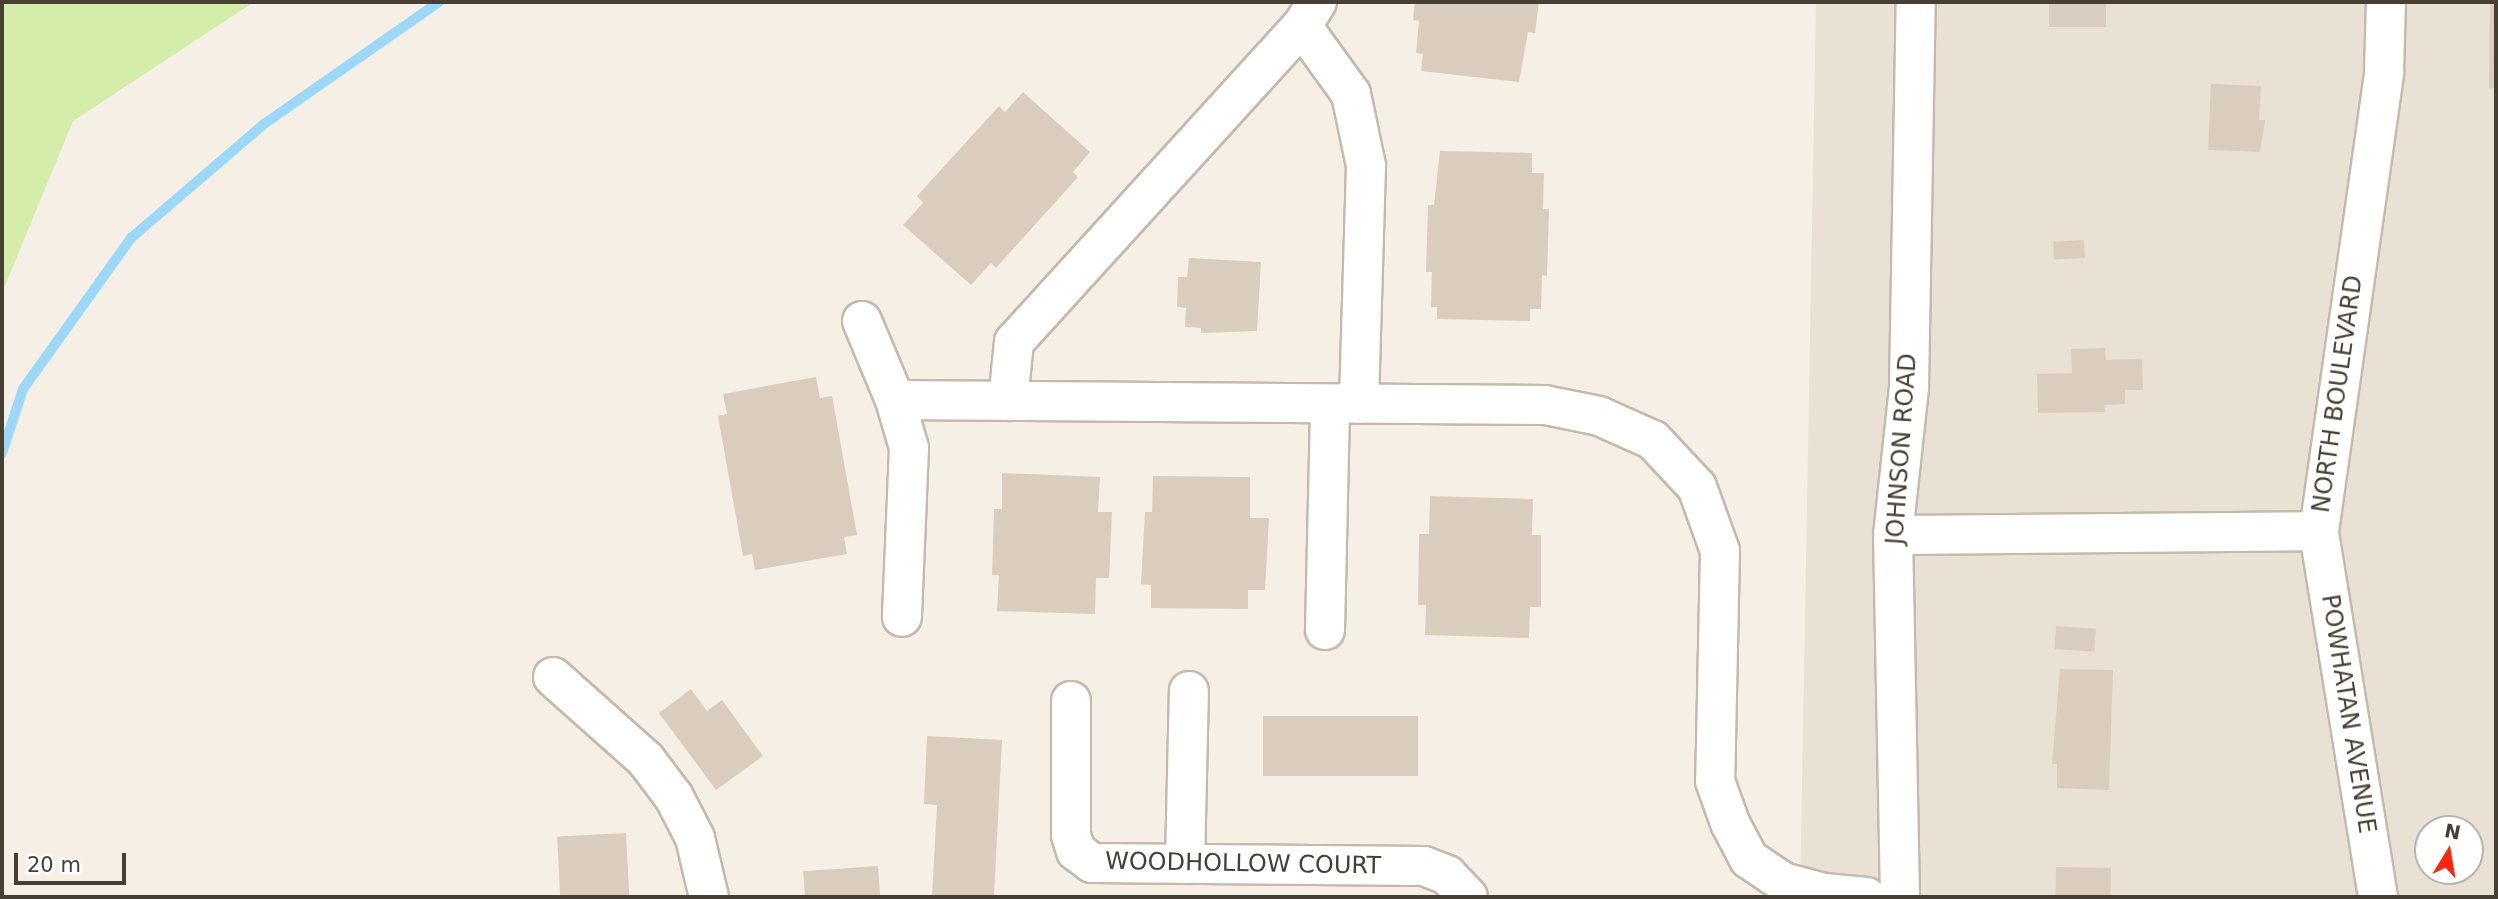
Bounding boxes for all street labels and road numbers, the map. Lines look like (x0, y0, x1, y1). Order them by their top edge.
street label: NORTH BOULEVARD (2307, 273, 2369, 515)
street label: JOHNSON ROAD (1881, 352, 1923, 546)
street label: POWHATAN AVENUE (2315, 592, 2381, 836)
street label: WOODHOLLOW COURT (1105, 847, 1381, 881)

